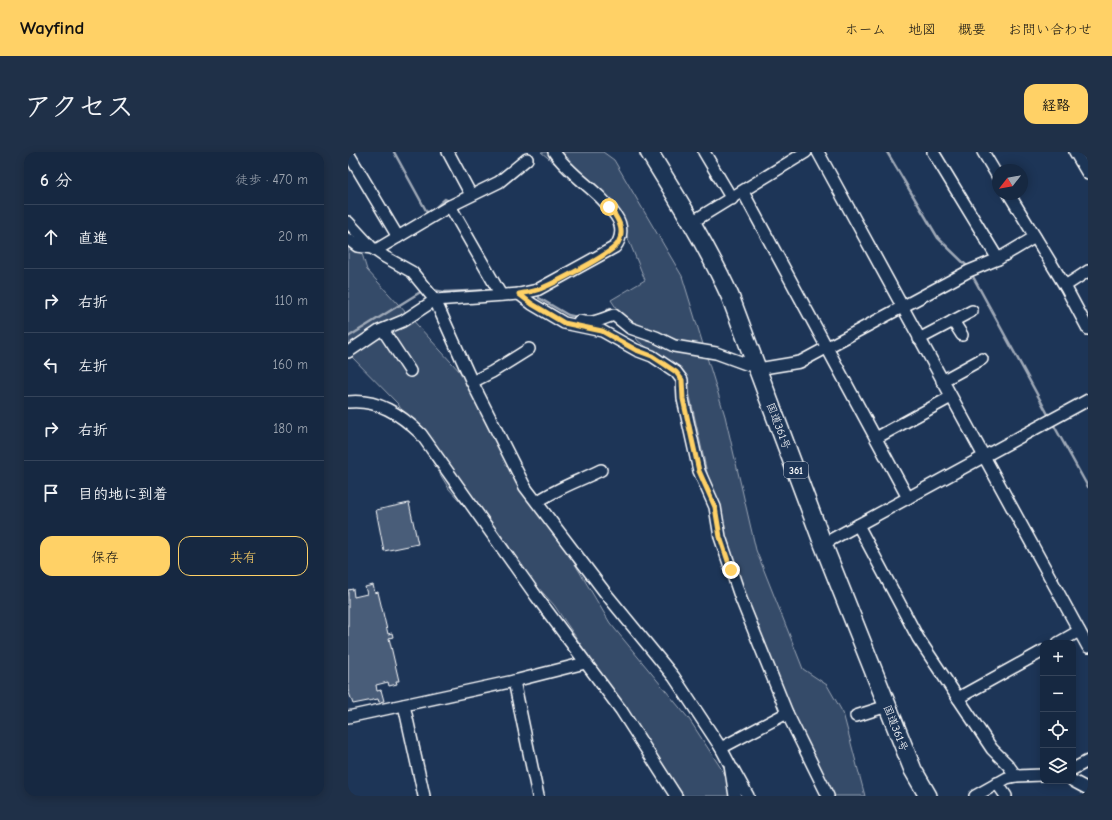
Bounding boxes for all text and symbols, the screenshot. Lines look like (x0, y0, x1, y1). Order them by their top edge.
text: Wayfind (20, 17, 84, 39)
text: ホーム (845, 21, 886, 38)
text: 地図 (908, 21, 936, 38)
text: 概要 (958, 21, 986, 38)
text: お問い合わせ (1008, 21, 1092, 38)
button: 経路 (1024, 84, 1088, 124)
text: アクセス (24, 91, 134, 123)
north arrow (992, 164, 1028, 200)
text: 6 分 (40, 171, 72, 190)
text: 徒歩 · 470 m (236, 172, 308, 187)
route start (600, 198, 618, 216)
icon: ahead (40, 226, 62, 248)
text: 直進 (78, 229, 108, 247)
text: 20 m (278, 229, 308, 244)
icon: right (40, 290, 62, 312)
text: 右折 (78, 293, 108, 311)
text: 110 m (275, 293, 308, 308)
icon: left (40, 354, 62, 376)
text: 左折 (78, 357, 108, 375)
text: 160 m (273, 357, 308, 372)
street label: 国道361号 (764, 401, 793, 451)
icon: right (40, 418, 62, 440)
text: 右折 (78, 421, 108, 439)
text: 180 m (273, 421, 308, 436)
road number: 361 (784, 462, 808, 478)
icon: arrive (40, 482, 62, 504)
text: 目的地に到着 (78, 485, 168, 503)
button: 保存 (40, 536, 170, 576)
button: 共有 (178, 536, 308, 576)
route end (722, 561, 740, 579)
map controls (1040, 640, 1076, 784)
button: + (1040, 640, 1076, 676)
button: − (1040, 676, 1076, 712)
street label: 国道361号 (880, 703, 911, 753)
button: locate (1040, 712, 1076, 748)
button: layers (1040, 748, 1076, 784)

